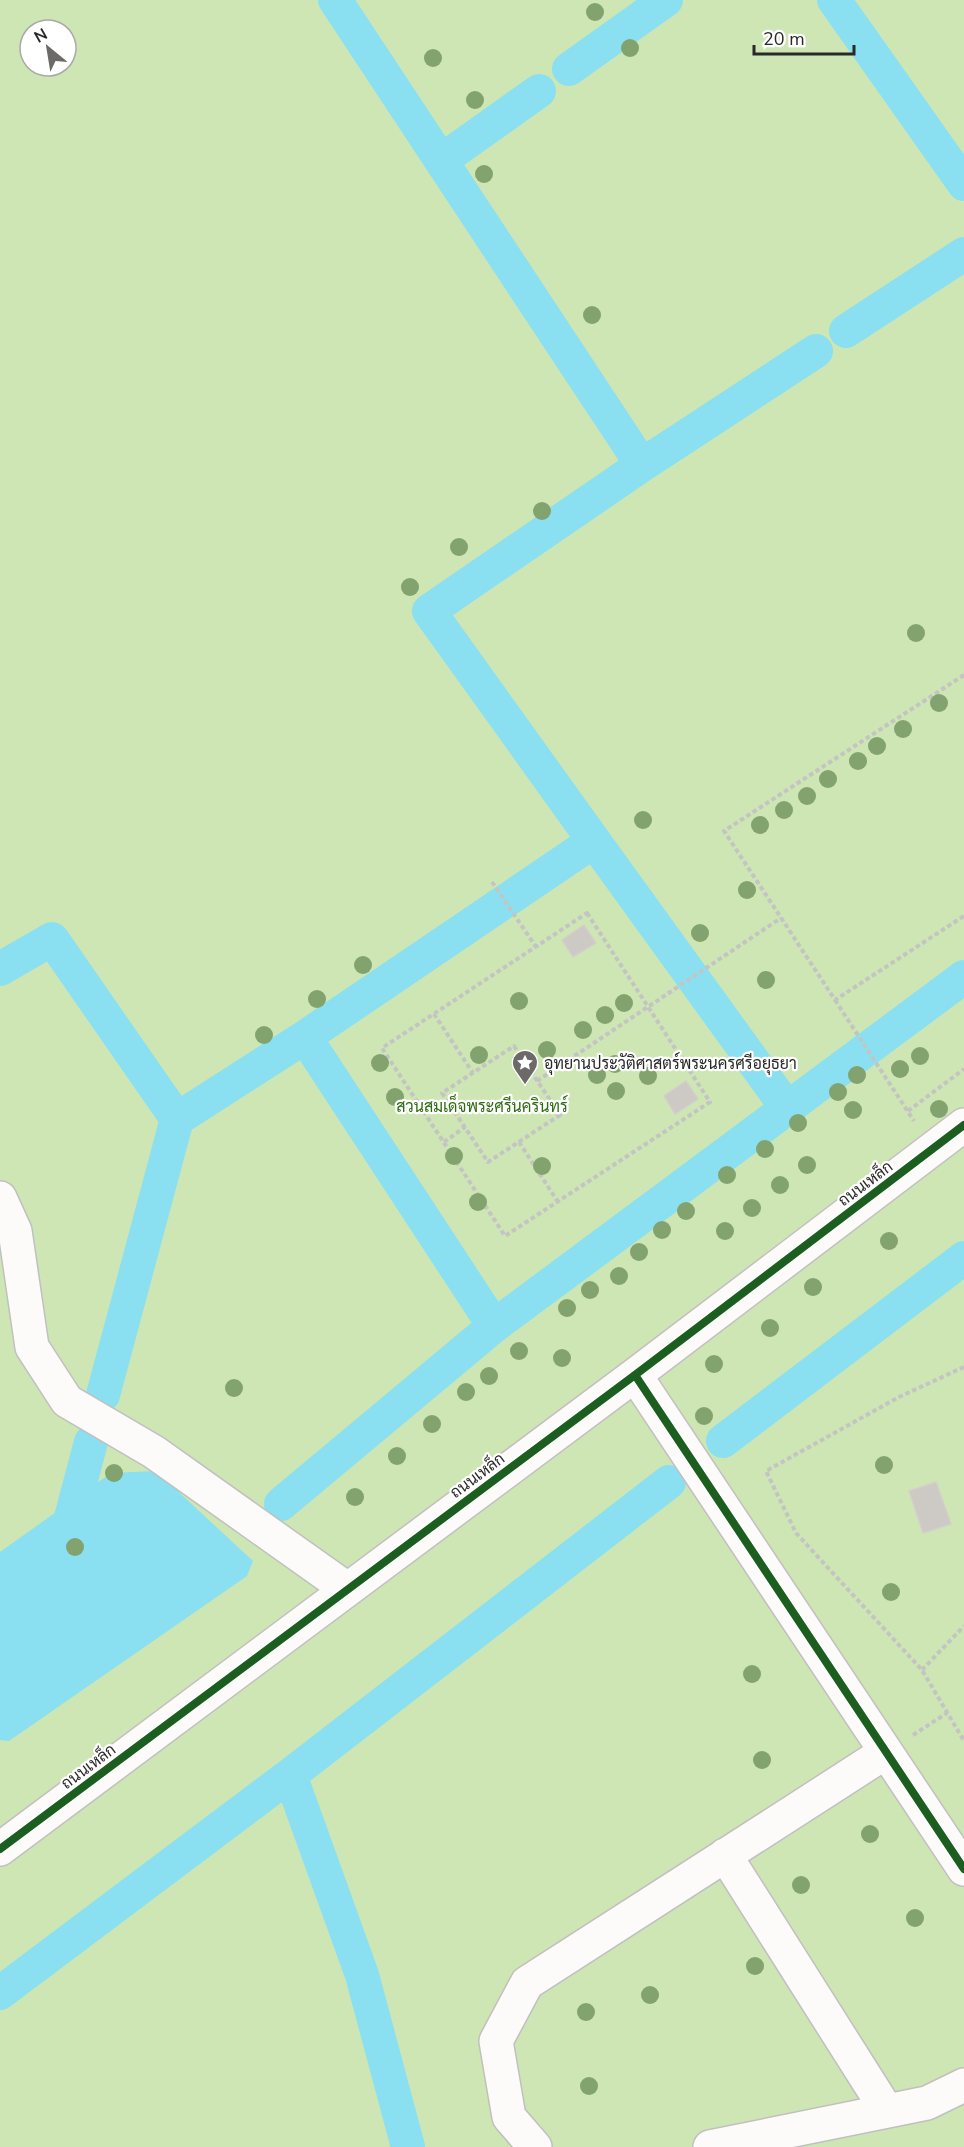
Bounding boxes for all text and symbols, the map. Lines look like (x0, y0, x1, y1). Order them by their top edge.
north arrow (18, 18, 78, 78)
scale bar (754, 18, 854, 56)
text: N (30, 23, 52, 48)
text: 20 m (763, 27, 805, 51)
place icon: อุทยานประวัติศาสตร์พระนครศรีอยุธยา (510, 1048, 540, 1086)
place label: อุทยานประวัติศาสตร์พระนครศรีอยุธยา (544, 1051, 797, 1075)
park label: สวนสมเด็จพระศรีนครินทร์ (396, 1093, 568, 1118)
street label: ถนนเหล็ก (832, 1154, 898, 1212)
street label: ถนนเหล็ก (444, 1446, 510, 1504)
street label: ถนนเหล็ก (55, 1737, 121, 1795)

